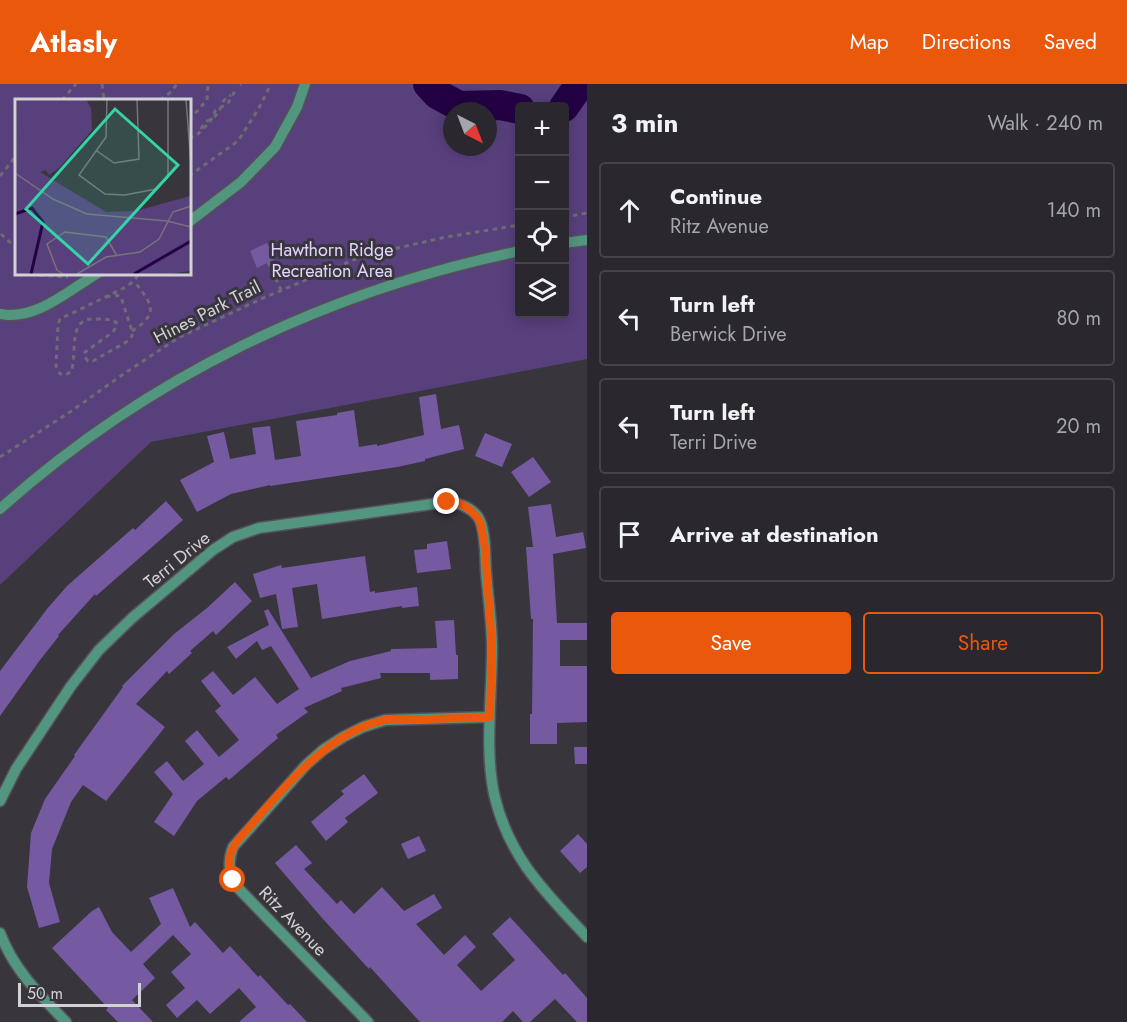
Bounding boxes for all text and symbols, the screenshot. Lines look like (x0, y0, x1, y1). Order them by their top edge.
text: Atlasly (30, 22, 117, 63)
text: Map (850, 27, 889, 57)
text: Directions (922, 27, 1011, 57)
text: Saved (1044, 27, 1097, 57)
inset map (15, 99, 190, 274)
north arrow (443, 102, 497, 156)
map controls (515, 102, 569, 318)
button: + (515, 102, 569, 156)
text: 3 min (611, 104, 678, 142)
text: Walk · 240 m (988, 109, 1103, 138)
button: − (515, 156, 569, 210)
text: Continue (670, 180, 762, 212)
icon: ahead (613, 194, 646, 227)
text: 140 m (1047, 196, 1101, 225)
button: locate (515, 210, 569, 264)
text: Ritz Avenue (670, 212, 769, 241)
park label: Hawthorn Ridge Recreation Area (271, 237, 393, 284)
button: layers (515, 264, 569, 318)
street label: Hines Park Trail (149, 274, 265, 350)
text: Turn left (670, 288, 755, 320)
icon: left (613, 302, 646, 335)
text: 80 m (1056, 304, 1101, 333)
text: Berwick Drive (670, 320, 787, 349)
text: Turn left (670, 396, 755, 428)
icon: left (613, 410, 646, 443)
text: 20 m (1056, 412, 1101, 441)
text: Terri Drive (670, 428, 757, 457)
route end (433, 488, 459, 514)
icon: arrive (613, 518, 646, 551)
text: Arrive at destination (670, 518, 879, 550)
street label: Terri Drive (138, 525, 216, 595)
button: Save (611, 612, 851, 674)
button: Share (863, 612, 1103, 674)
route start (219, 866, 245, 892)
street label: Ritz Avenue (253, 880, 333, 962)
scale bar (18, 980, 141, 1008)
text: 50 m (27, 982, 63, 1005)

